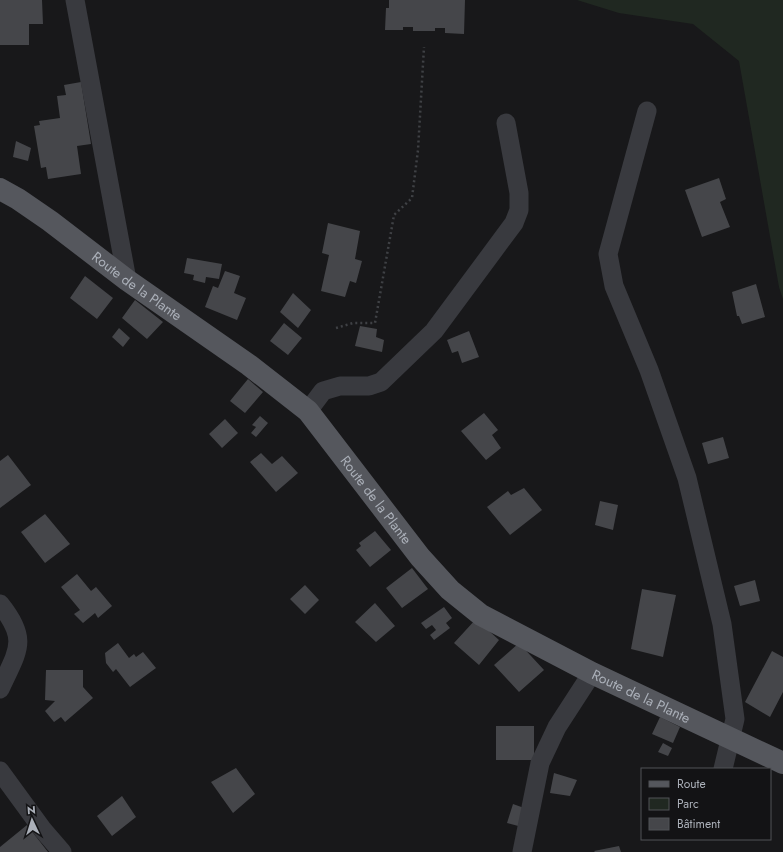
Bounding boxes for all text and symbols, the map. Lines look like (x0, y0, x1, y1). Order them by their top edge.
street label: Route de la Plante (88, 247, 186, 325)
street label: Route de la Plante (336, 451, 417, 548)
street label: Route de la Plante (589, 664, 694, 728)
legend (641, 768, 771, 840)
text: Route (677, 775, 706, 793)
text: Parc (677, 795, 699, 813)
north arrow (12, 800, 52, 840)
text: N (26, 802, 36, 818)
text: Bâtiment (677, 815, 720, 833)

